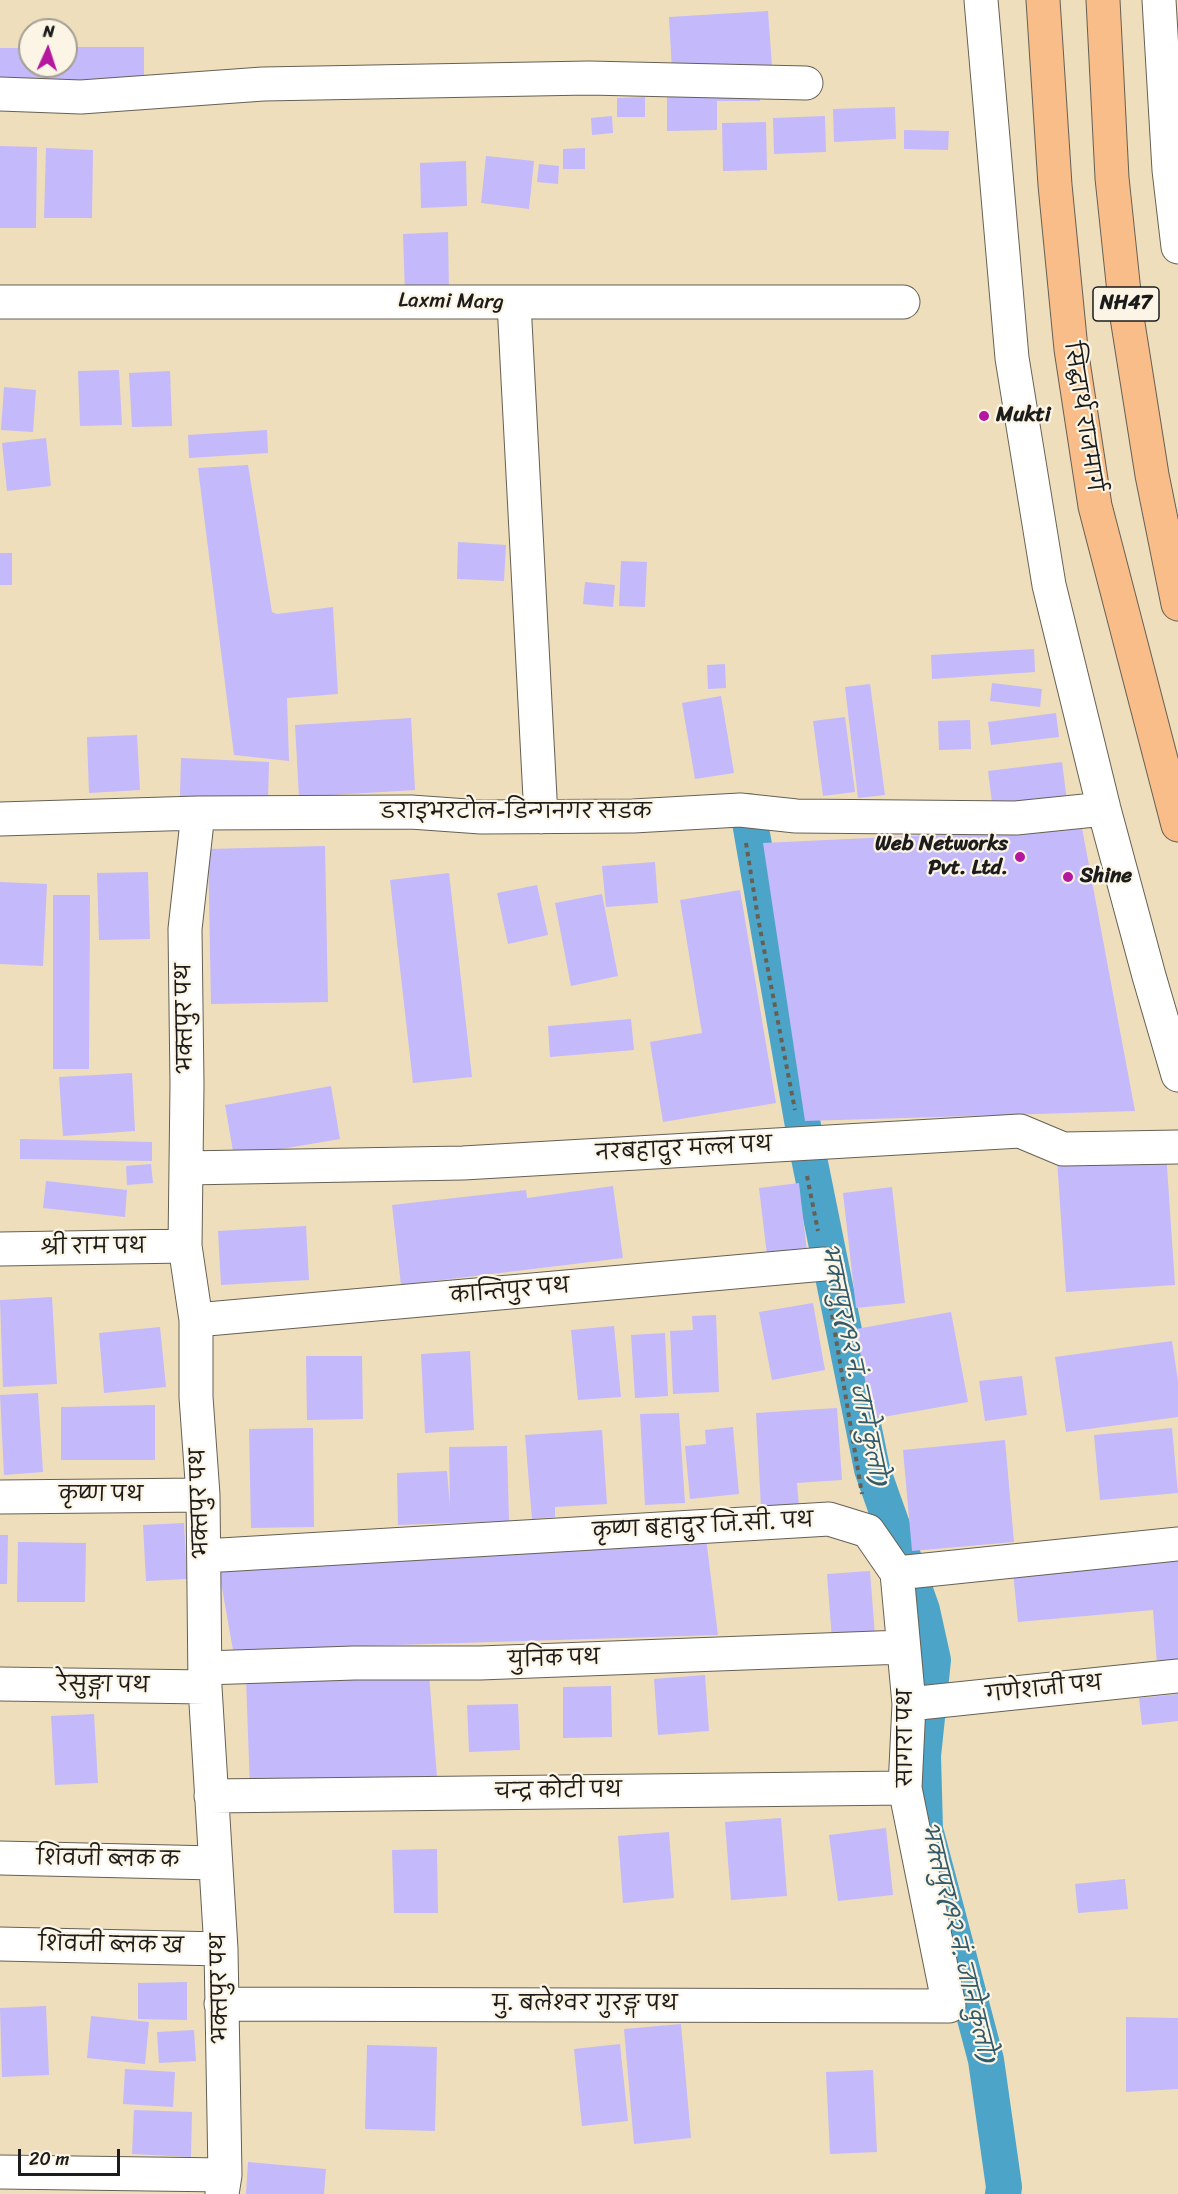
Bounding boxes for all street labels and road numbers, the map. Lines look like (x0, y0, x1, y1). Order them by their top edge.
road number: NH47 (1093, 287, 1159, 321)
street label: Laxmi Marg (398, 288, 504, 316)
street label: सिद्धार्थ राजमार्ग (1058, 340, 1106, 494)
street label: डराइभरटोल-डिन्गनगर सडक (380, 800, 652, 826)
street label: भक्तपुर पथ (172, 963, 200, 1073)
street label: नरबहादुर मल्ल पथ (595, 1133, 773, 1167)
street label: श्री राम पथ (40, 1234, 146, 1262)
street label: कान्तिपुर पथ (449, 1274, 571, 1310)
street label: भक्तपुर पथ (186, 1448, 216, 1558)
street label: कृष्ण पथ (59, 1483, 143, 1509)
street label: कृष्ण बहादुर जि.सी. पथ (592, 1509, 814, 1545)
street label: युनिक पथ (508, 1646, 600, 1674)
street label: गणेशजी पथ (985, 1671, 1103, 1709)
street label: रेसुङ्गा पथ (57, 1673, 149, 1699)
street label: सागरा पथ (894, 1689, 920, 1787)
street label: चन्द्र कोटी पथ (494, 1778, 622, 1806)
street label: शिवजी ब्लक क (36, 1846, 180, 1874)
street label: शिवजी ब्लक ख (38, 1932, 184, 1960)
street label: भक्तपुर पथ (207, 1933, 235, 2043)
street label: मु. बलेश्वर गुरङ्ग पथ (492, 1992, 678, 2018)

